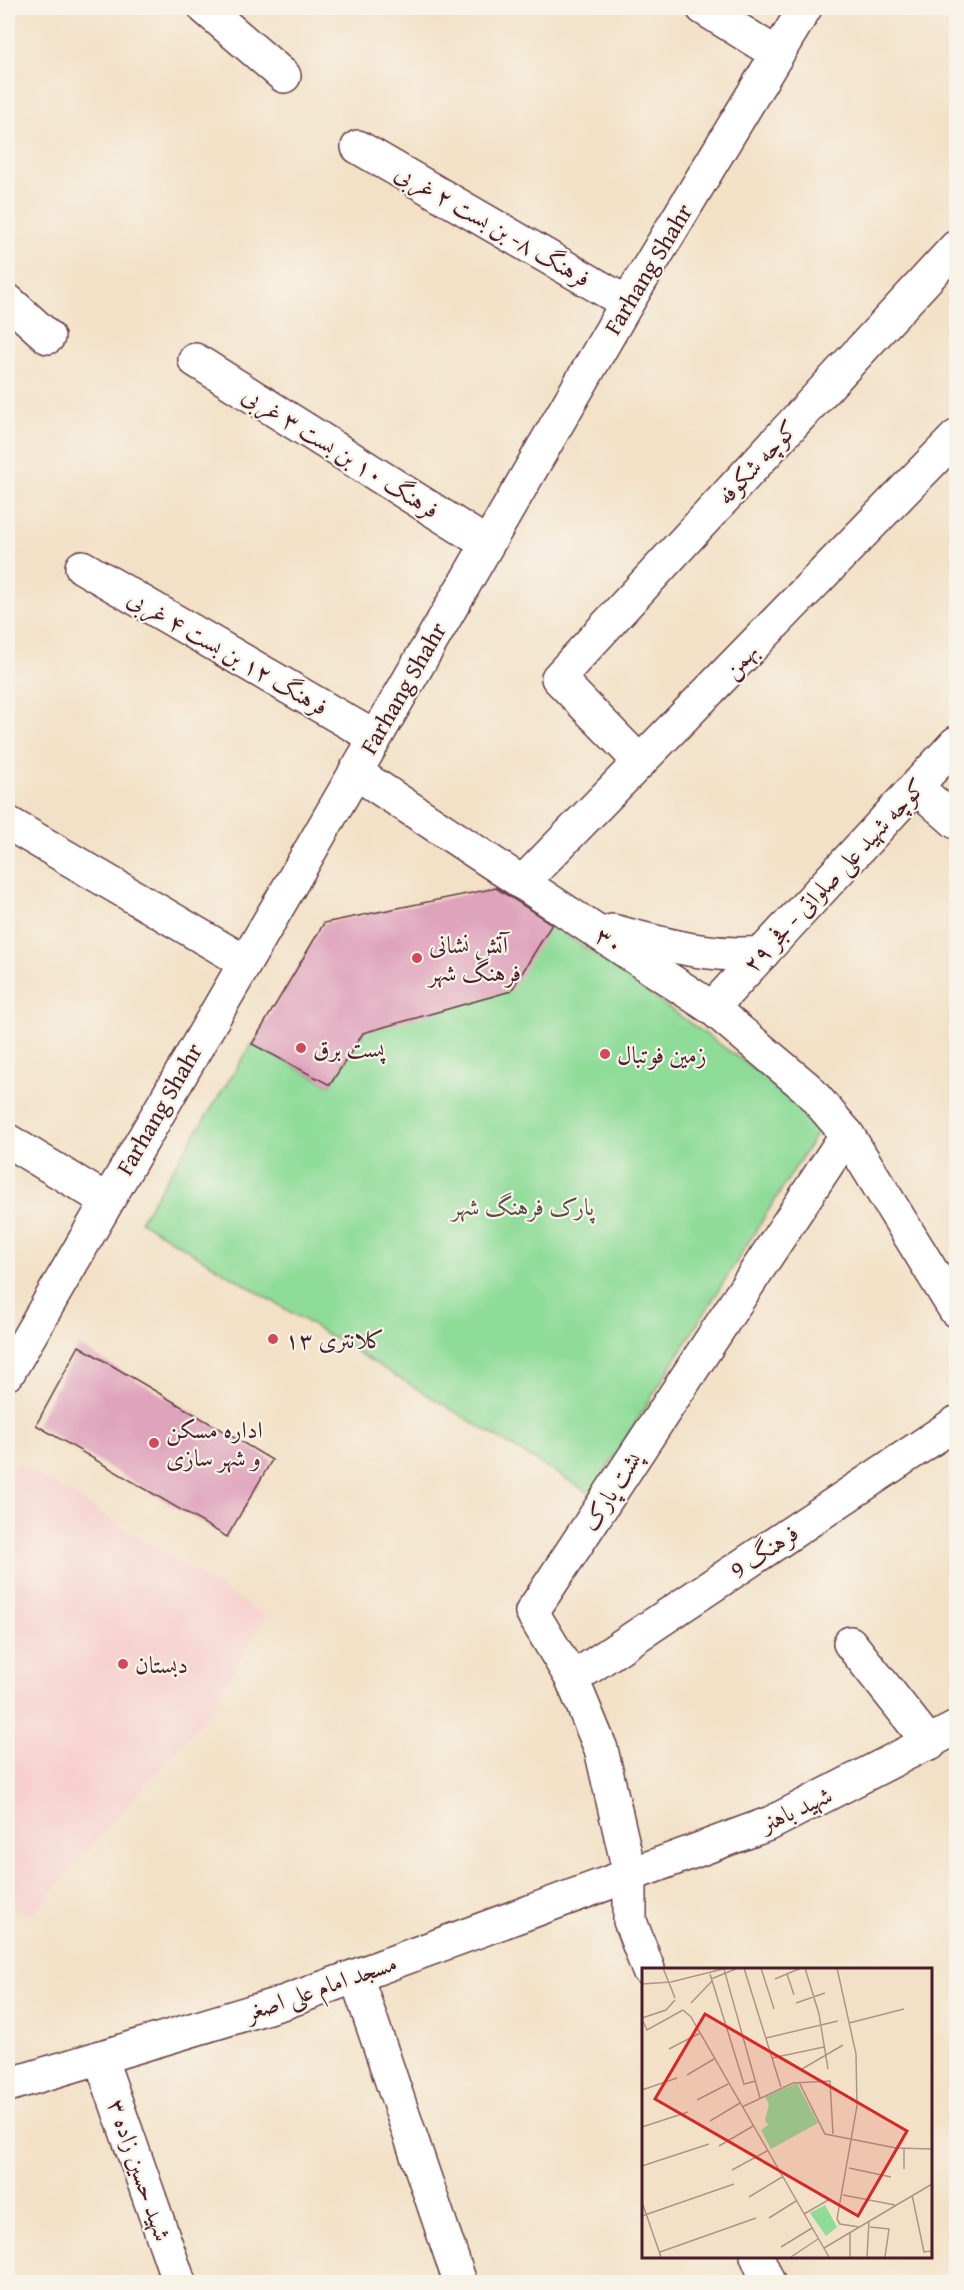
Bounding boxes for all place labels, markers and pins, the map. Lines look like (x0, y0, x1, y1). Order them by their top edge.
place label: آتش نشانی فرهنگ شهر (426, 927, 521, 990)
marker: آتش نشانی فرهنگ شهر (410, 951, 424, 965)
place label: پست برق (313, 1031, 386, 1066)
place label: زمین فوتبال (617, 1037, 706, 1072)
marker: پست برق (294, 1041, 308, 1055)
marker: زمین فوتبال (598, 1047, 612, 1061)
place label: کلانتری ۱۳ (285, 1322, 384, 1357)
marker: کلانتری ۱۳ (266, 1332, 280, 1346)
place label: اداره مسکن و شهر سازی (166, 1412, 263, 1475)
marker: اداره مسکن و شهر سازی (147, 1436, 161, 1450)
place label: دبستان (135, 1647, 188, 1682)
marker: دبستان (116, 1657, 130, 1671)

